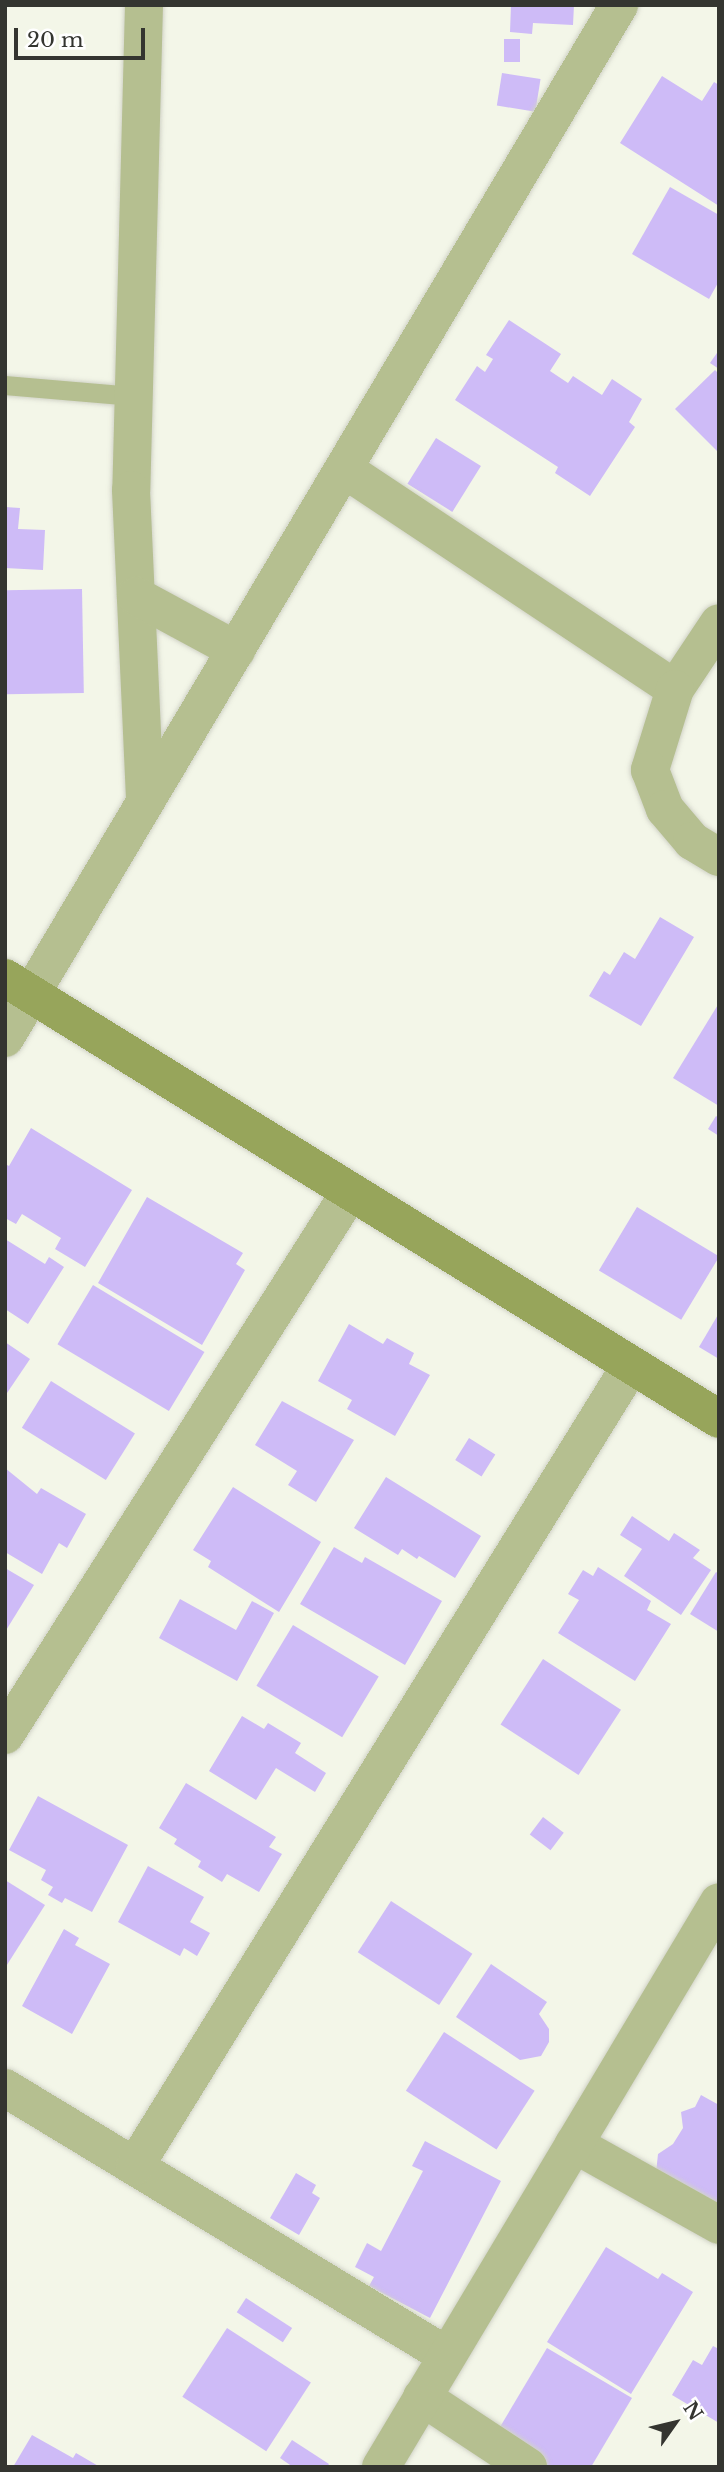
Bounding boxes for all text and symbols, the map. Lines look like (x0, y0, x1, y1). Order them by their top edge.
scale bar (18, 14, 149, 58)
text: 20 m (27, 27, 84, 53)
north arrow (640, 2388, 710, 2458)
text: N (678, 2397, 707, 2425)

